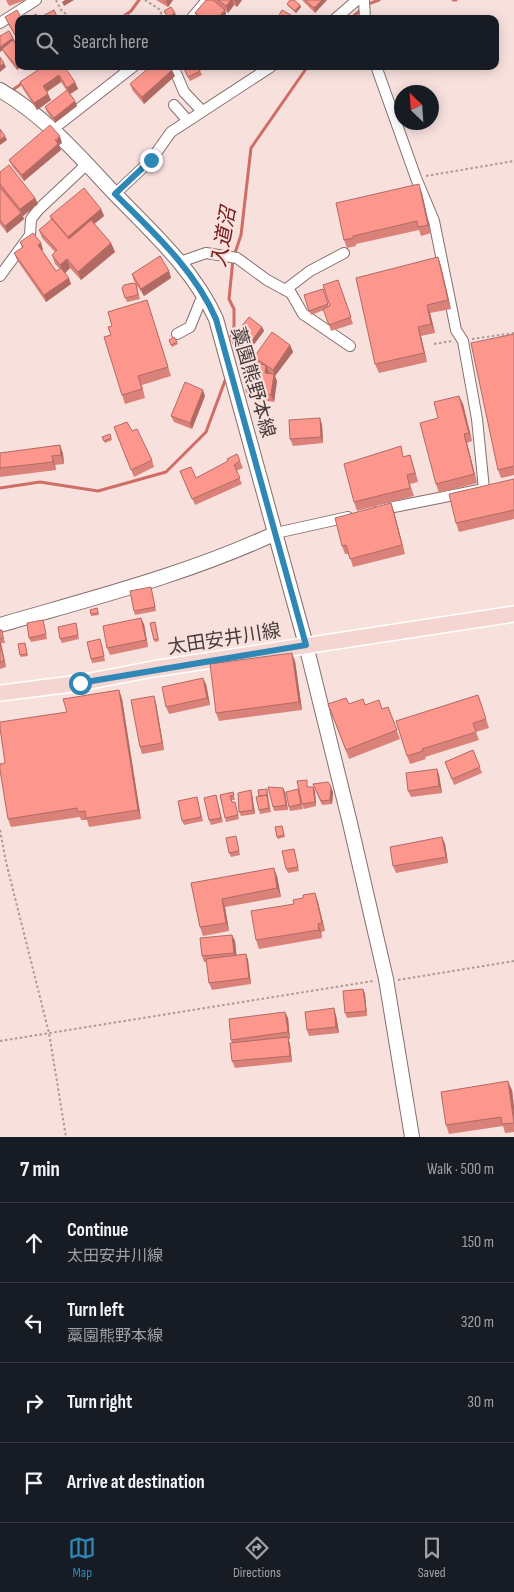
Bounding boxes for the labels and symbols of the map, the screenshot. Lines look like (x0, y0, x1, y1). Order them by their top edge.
north arrow (394, 85, 439, 130)
route end (140, 149, 163, 172)
water label: 入道沼 (207, 203, 242, 269)
street label: 藁園熊野本線 (226, 324, 279, 440)
street label: 太田安井川線 (166, 619, 282, 660)
route start (69, 672, 92, 695)

